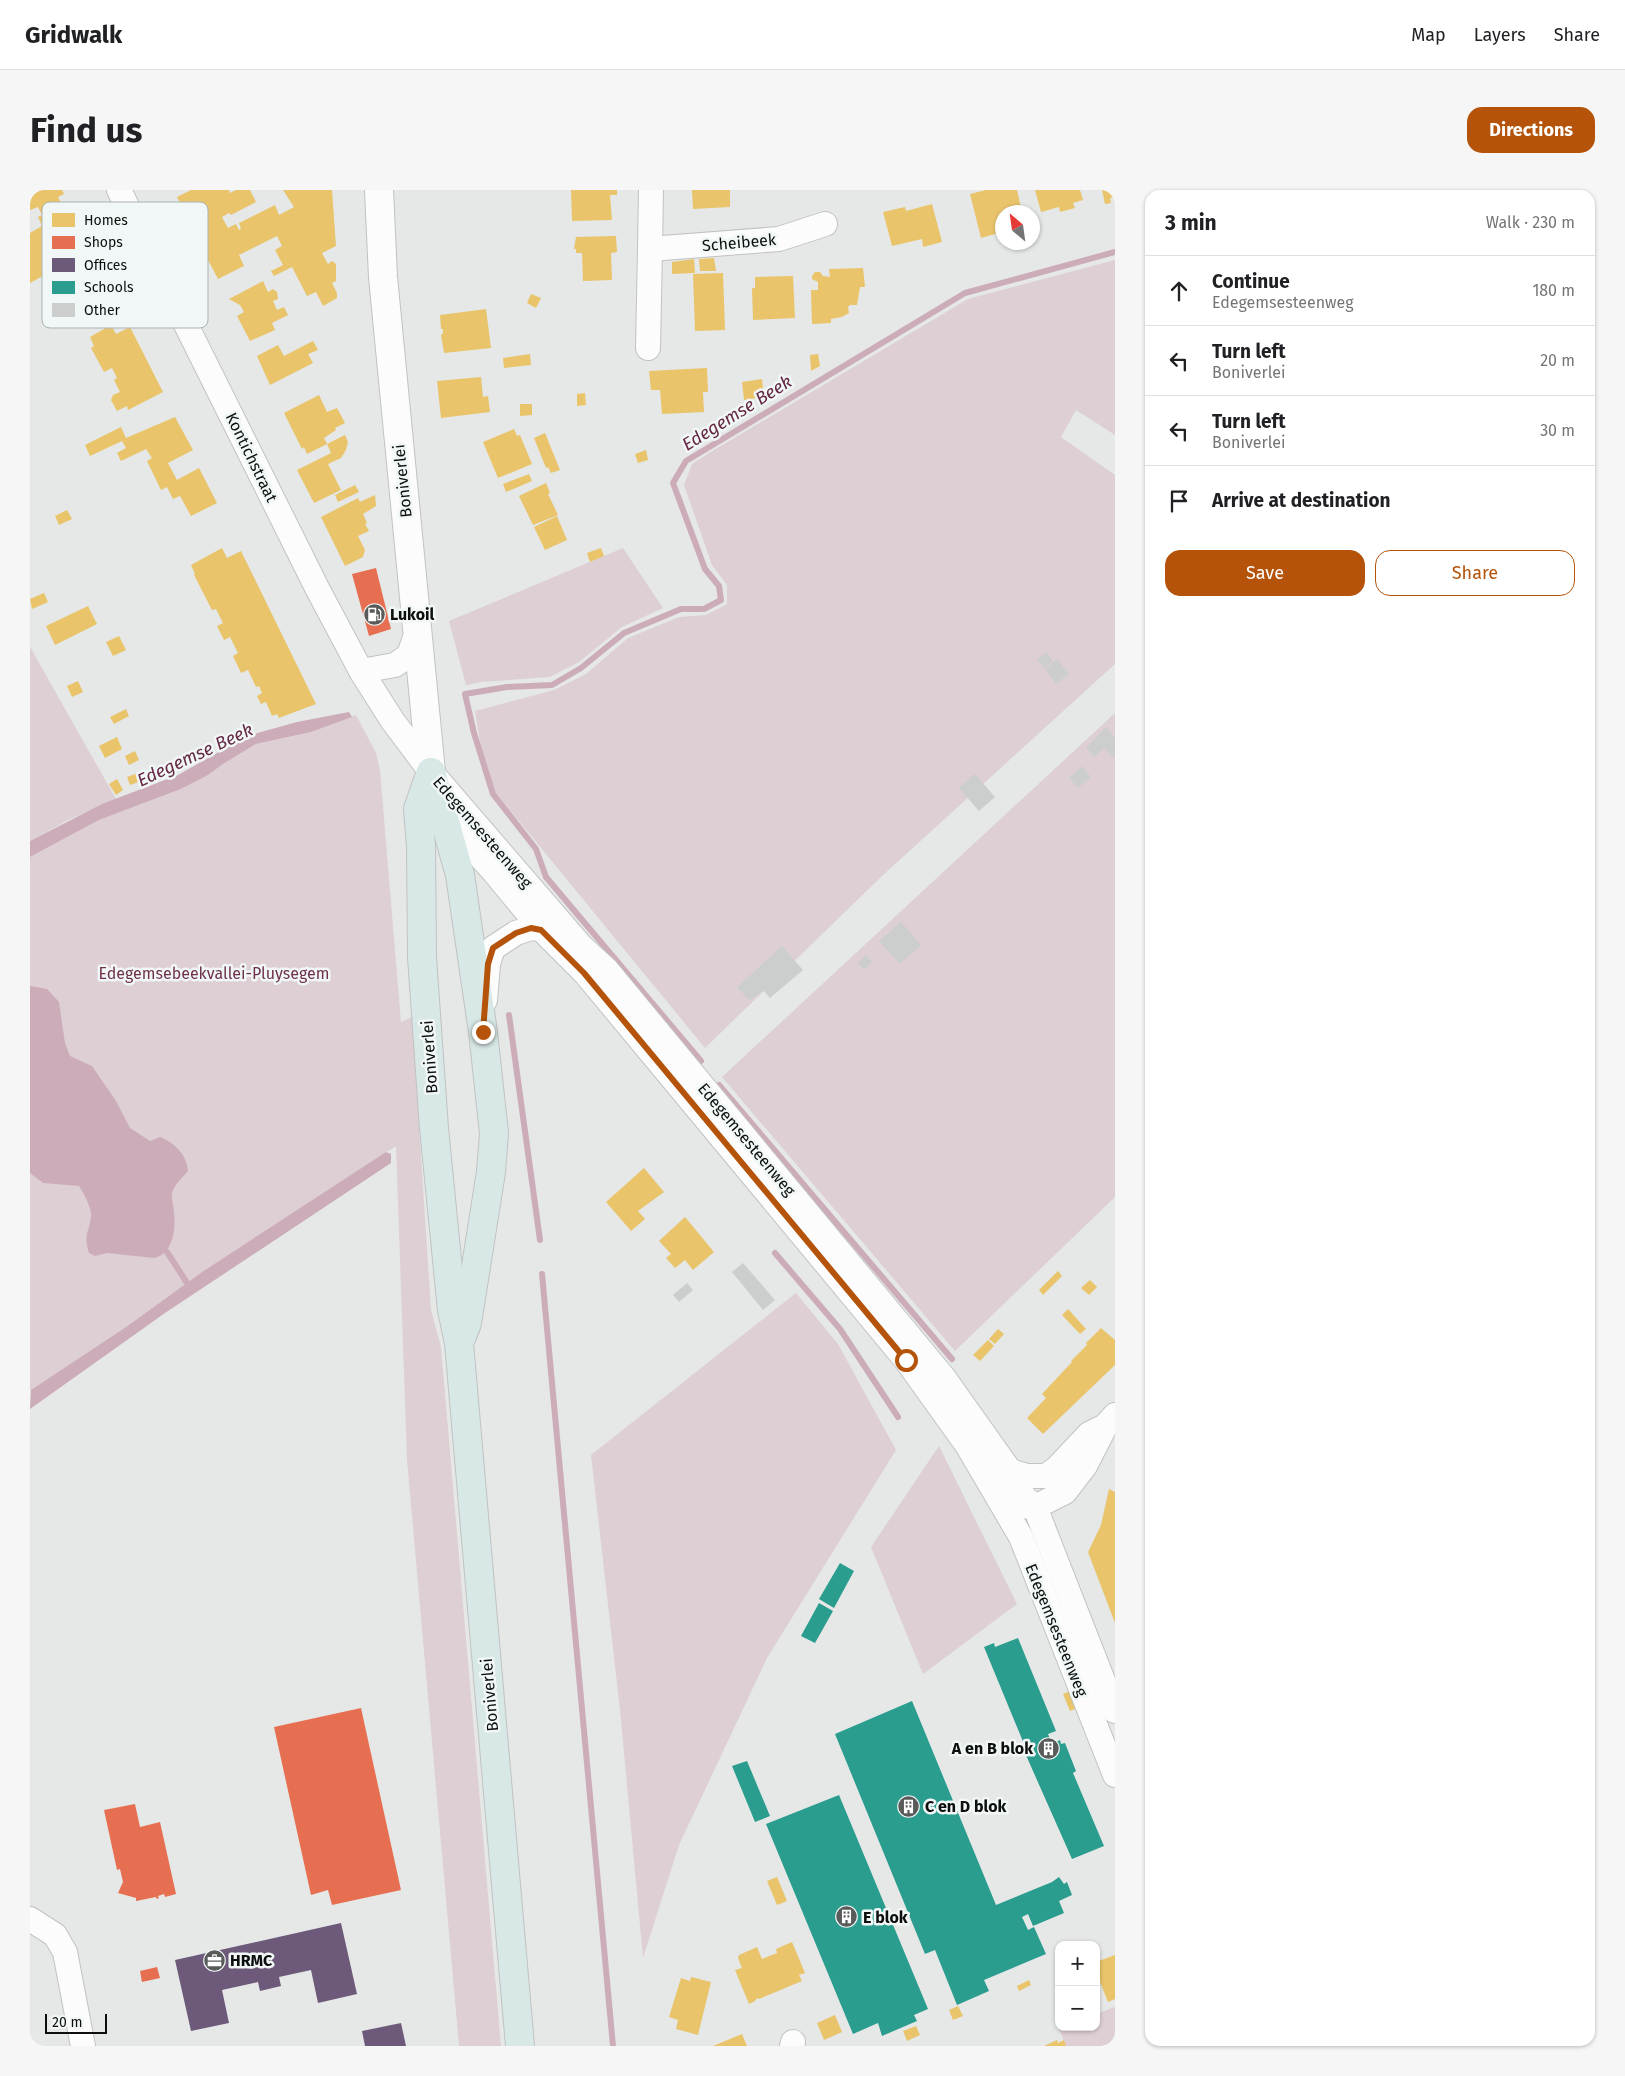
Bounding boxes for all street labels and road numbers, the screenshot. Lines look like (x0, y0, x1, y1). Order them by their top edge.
street label: Scheibeek (701, 230, 778, 255)
street label: Kontichstraat (222, 409, 281, 505)
street label: Boniverlei (389, 443, 416, 518)
street label: Edegemsesteenweg (429, 773, 537, 892)
street label: Boniverlei (417, 1020, 442, 1094)
street label: Edegemsesteenweg (694, 1079, 800, 1200)
street label: Edegemsesteenweg (1021, 1561, 1092, 1700)
street label: Boniverlei (477, 1658, 502, 1732)

